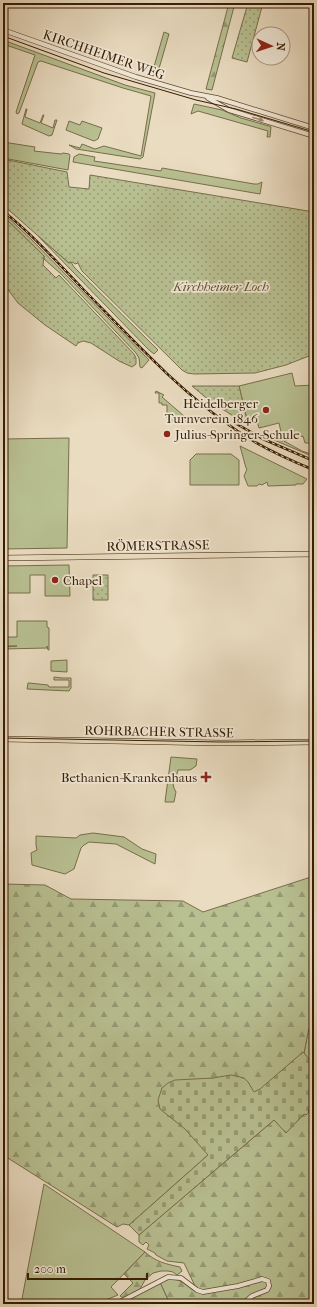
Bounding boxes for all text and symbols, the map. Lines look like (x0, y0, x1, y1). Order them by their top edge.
north arrow (251, 26, 291, 66)
street label: KIRCHHEIMER WEG (41, 27, 167, 82)
text: N (274, 42, 287, 52)
one-way arrow (252, 116, 264, 122)
park label: Kirchheimer Loch (172, 279, 269, 294)
place label: Heidelberger Turnverein 1846 (165, 396, 259, 426)
marker: Heidelberger Turnverein 1846 (261, 405, 271, 415)
place label: Julius-Springer-Schule (174, 427, 300, 442)
marker: Julius-Springer-Schule (162, 429, 172, 439)
street label: RÖMERSTRASSE (106, 537, 210, 554)
place label: Chapel (63, 573, 102, 588)
marker: Chapel (50, 575, 60, 585)
street label: ROHRBACHER STRASSE (84, 723, 234, 740)
place label: Bethanien-Krankenhaus (61, 770, 197, 785)
marker: Bethanien-Krankenhaus (200, 771, 212, 783)
scale bar (28, 1255, 147, 1281)
text: 200 m (34, 1262, 66, 1276)

